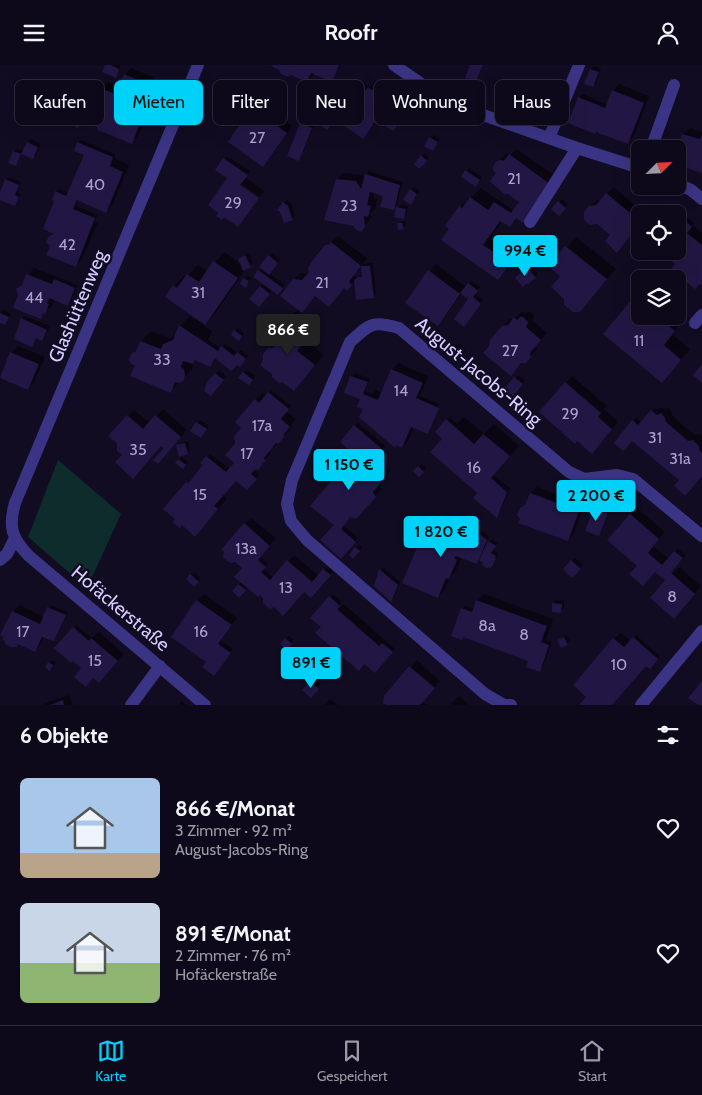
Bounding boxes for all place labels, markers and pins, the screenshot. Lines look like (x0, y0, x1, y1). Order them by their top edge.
pin: 994 € (490, 235, 560, 277)
pin: 866 € (253, 313, 323, 356)
pin: 1 150 € (303, 449, 395, 491)
pin: 2 200 € (550, 479, 642, 522)
pin: 1 820 € (395, 515, 487, 558)
pin: 891 € (276, 647, 346, 689)

